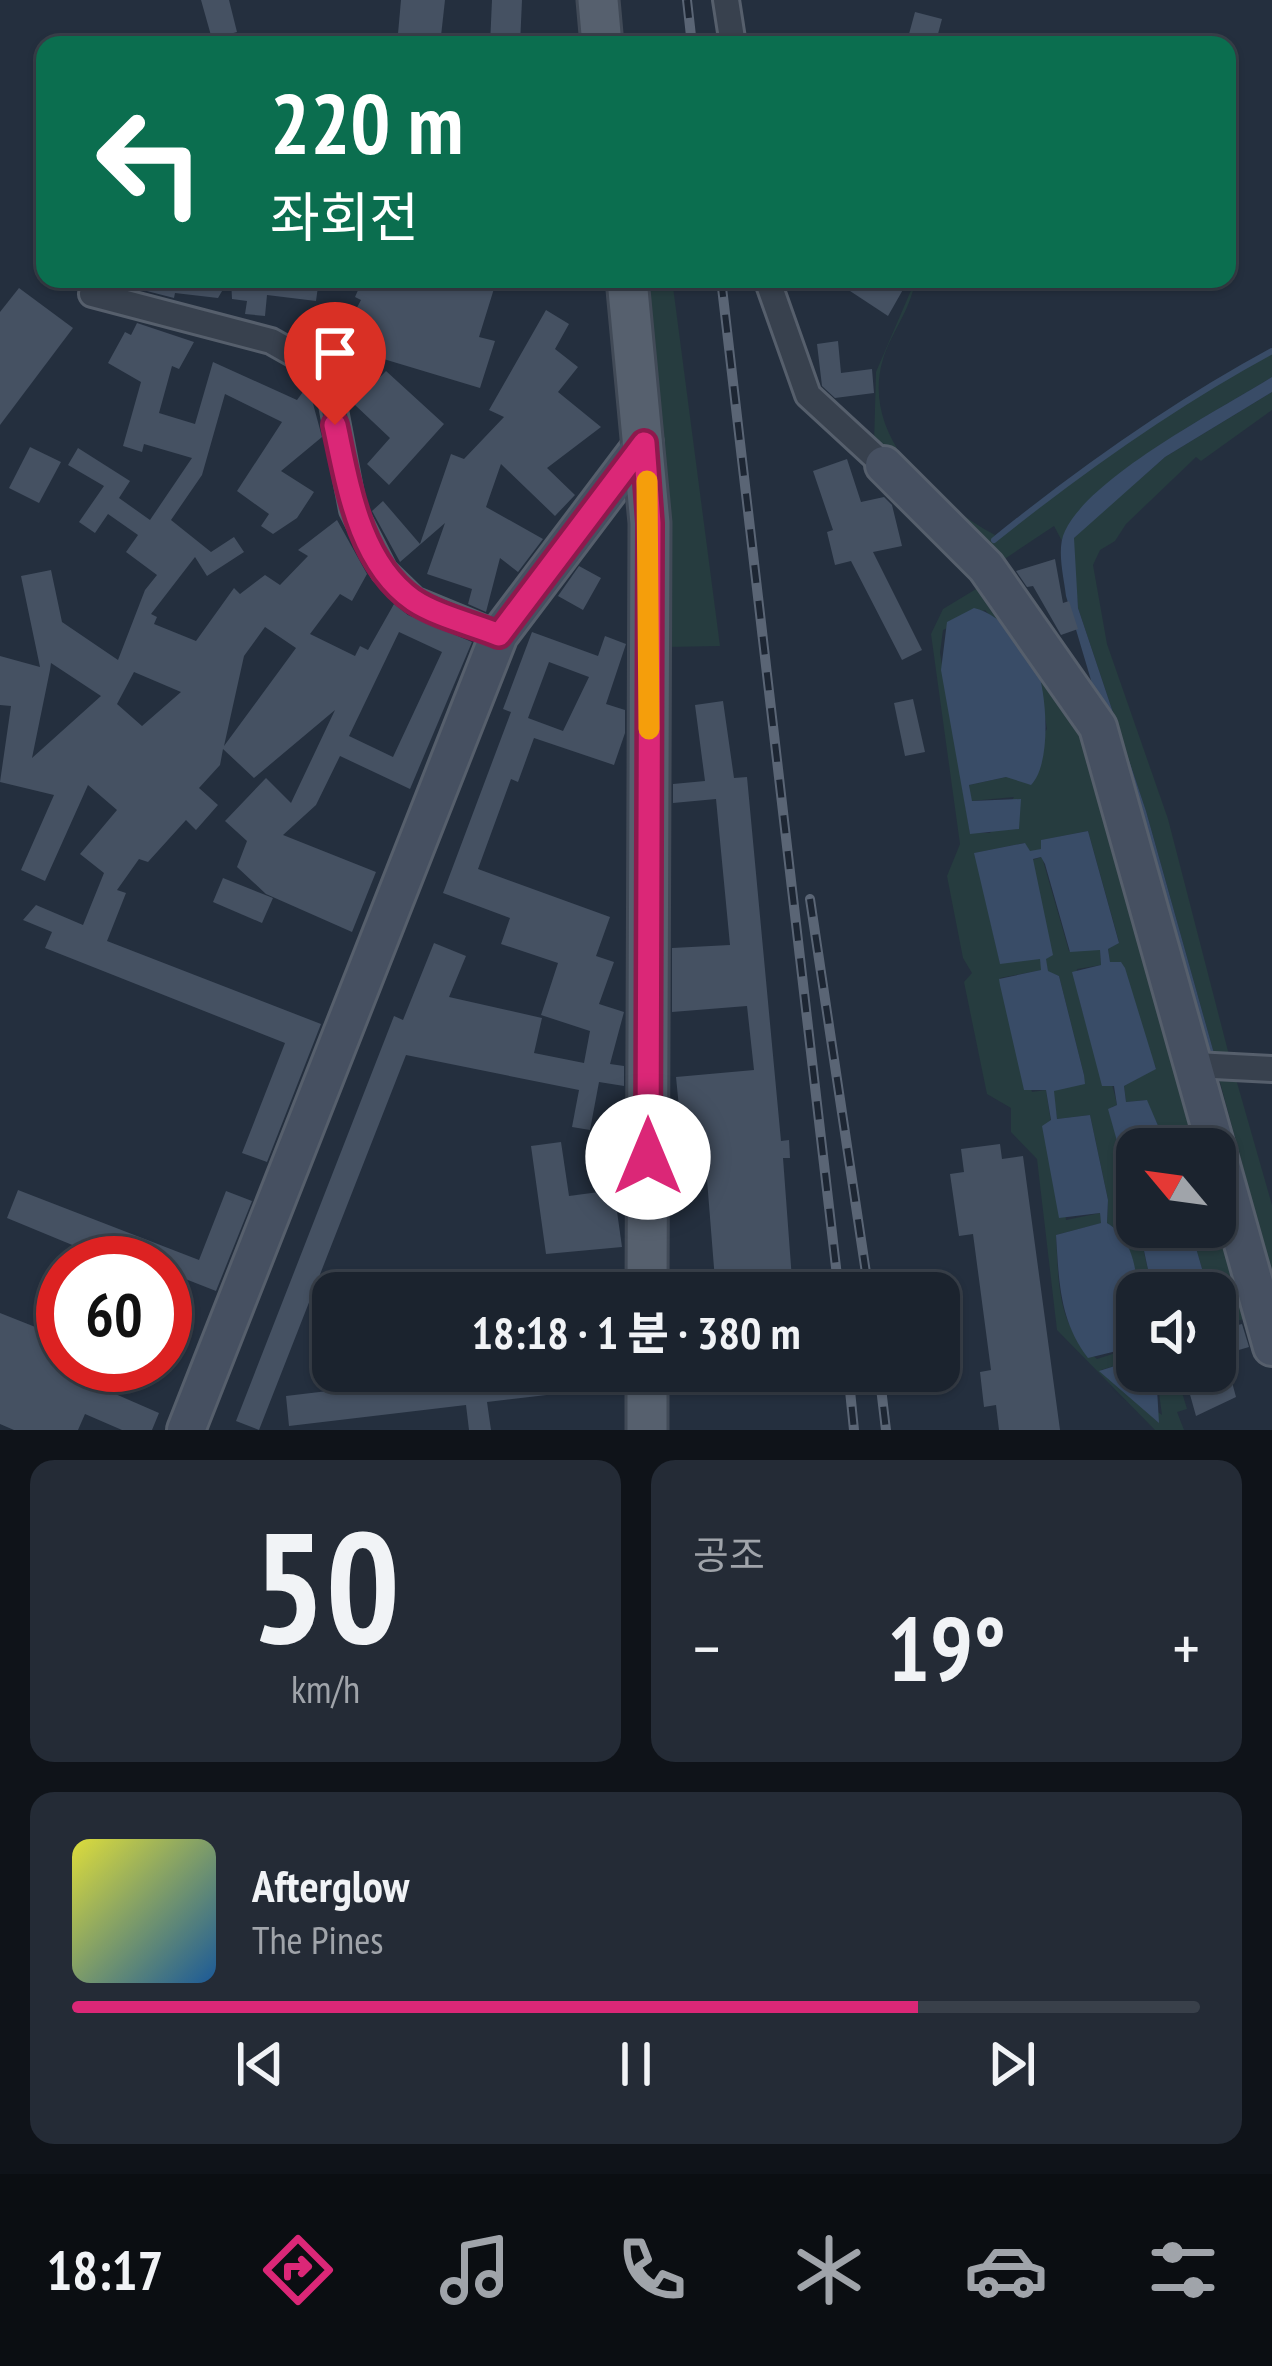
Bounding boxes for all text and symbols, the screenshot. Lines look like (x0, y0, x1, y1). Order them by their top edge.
text: 220 m (270, 68, 463, 177)
icon: left (72, 84, 228, 240)
text: 좌회전 (270, 182, 419, 252)
pin (284, 302, 386, 425)
icon: arrive (302, 320, 368, 386)
position arrow (585, 1094, 711, 1220)
north arrow (1116, 1128, 1236, 1248)
map controls (1116, 1128, 1236, 1392)
speed limit sign: 60 (36, 1236, 192, 1392)
button: sound (1116, 1272, 1236, 1392)
text: 18:18 · 1 분 · 380 m (471, 1303, 801, 1361)
text: 50 (251, 1484, 400, 1686)
text: 공조 (693, 1529, 765, 1580)
text: 19° (887, 1589, 1006, 1706)
text: − (693, 1605, 720, 1690)
text: + (1173, 1605, 1200, 1690)
text: km/h (291, 1663, 360, 1714)
text: Afterglow (252, 1856, 409, 1914)
text: The Pines (252, 1914, 383, 1965)
icon: previous (227, 2031, 293, 2097)
icon: pause (603, 2031, 669, 2097)
icon: next (979, 2031, 1045, 2097)
icon: directions (256, 2228, 340, 2312)
icon: music (433, 2228, 517, 2312)
icon: phone (610, 2228, 694, 2312)
icon: climate (787, 2228, 871, 2312)
icon: car (964, 2228, 1048, 2312)
icon: filters (1141, 2228, 1225, 2312)
text: 18:17 (47, 2235, 163, 2305)

